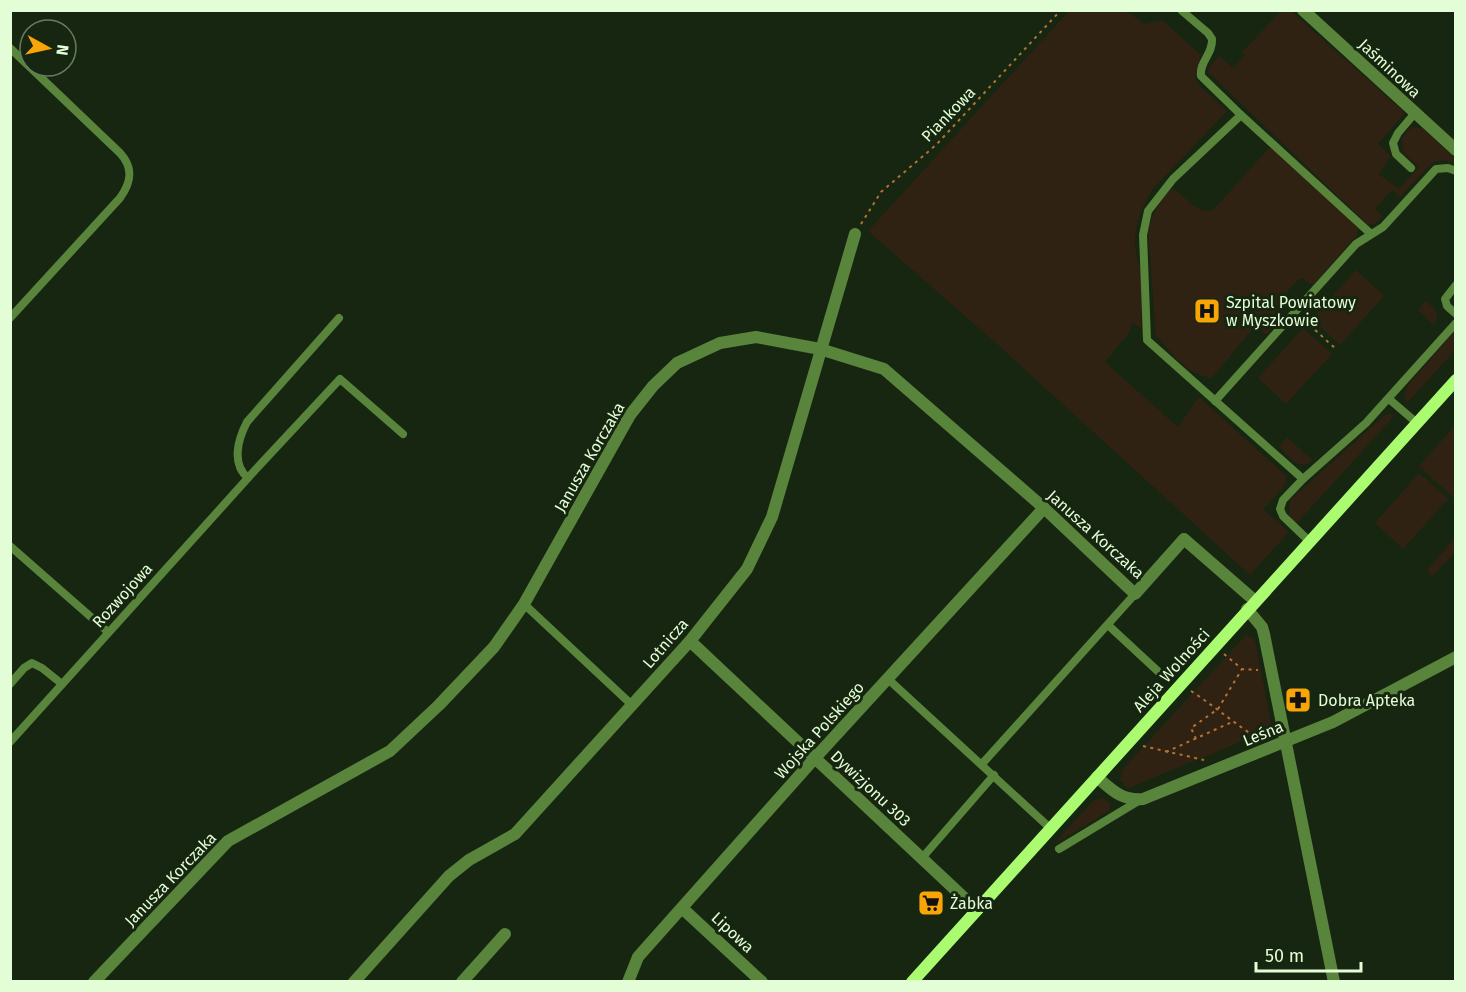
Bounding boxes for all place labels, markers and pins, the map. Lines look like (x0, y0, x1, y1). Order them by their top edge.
place label: Szpital Powiatowy w Myszkowie (1226, 293, 1356, 330)
hospital icon: Szpital Powiatowy w Myszkowie (1192, 296, 1222, 326)
pharmacy icon: Dobra Apteka (1283, 685, 1313, 715)
place label: Dobra Apteka (1318, 691, 1415, 710)
supermarket icon: Żabka (916, 888, 946, 918)
place label: Żabka (950, 893, 993, 913)

